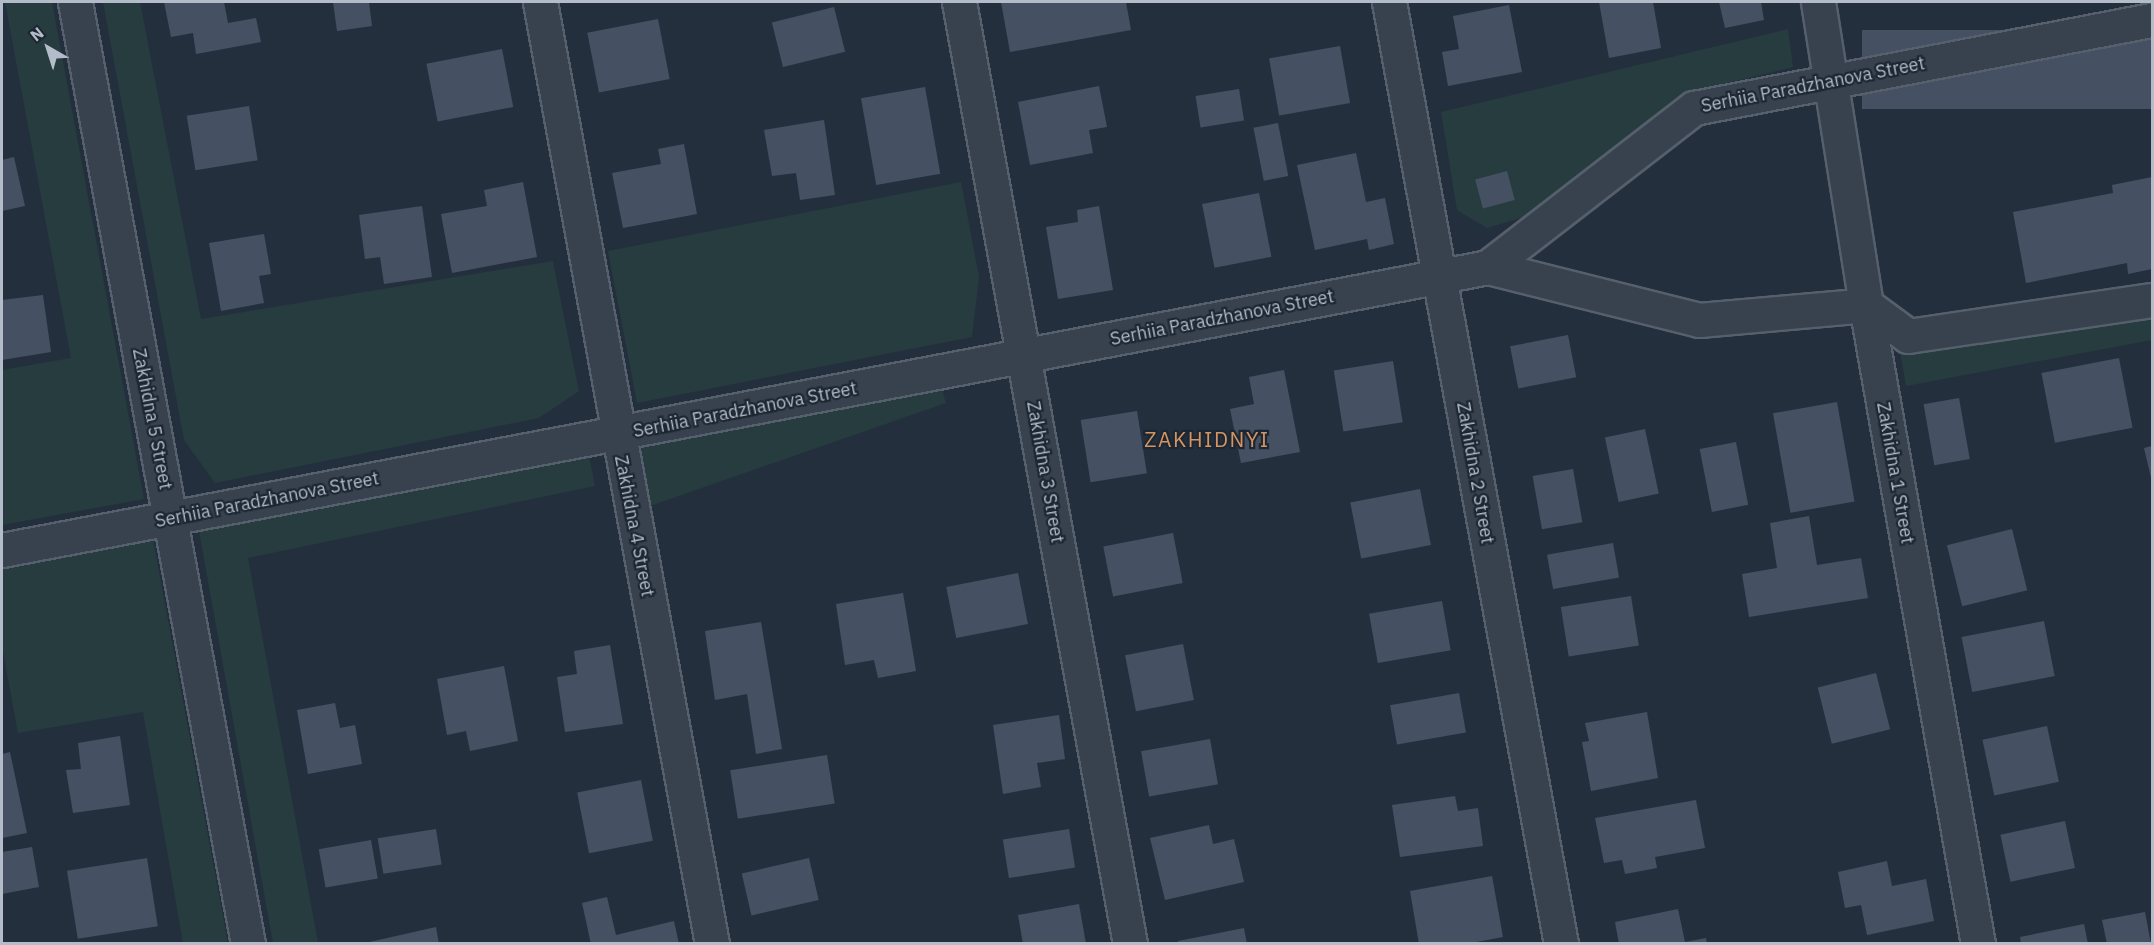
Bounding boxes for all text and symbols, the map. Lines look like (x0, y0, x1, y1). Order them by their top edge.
north arrow (18, 18, 78, 78)
text: N (26, 23, 47, 45)
street label: Serhiia Paradzhanova Street (1699, 53, 1927, 117)
street label: Serhiia Paradzhanova Street (1108, 286, 1336, 350)
street label: Zakhidna 5 Street (128, 347, 176, 491)
street label: Serhiia Paradzhanova Street (631, 378, 859, 442)
street label: Zakhidna 3 Street (1022, 400, 1068, 544)
street label: Zakhidna 2 Street (1452, 401, 1498, 545)
street label: Zakhidna 1 Street (1872, 401, 1918, 545)
district label: ZAKHIDNYI (1144, 426, 1270, 452)
street label: Zakhidna 4 Street (610, 454, 658, 598)
street label: Serhiia Paradzhanova Street (153, 468, 381, 532)

